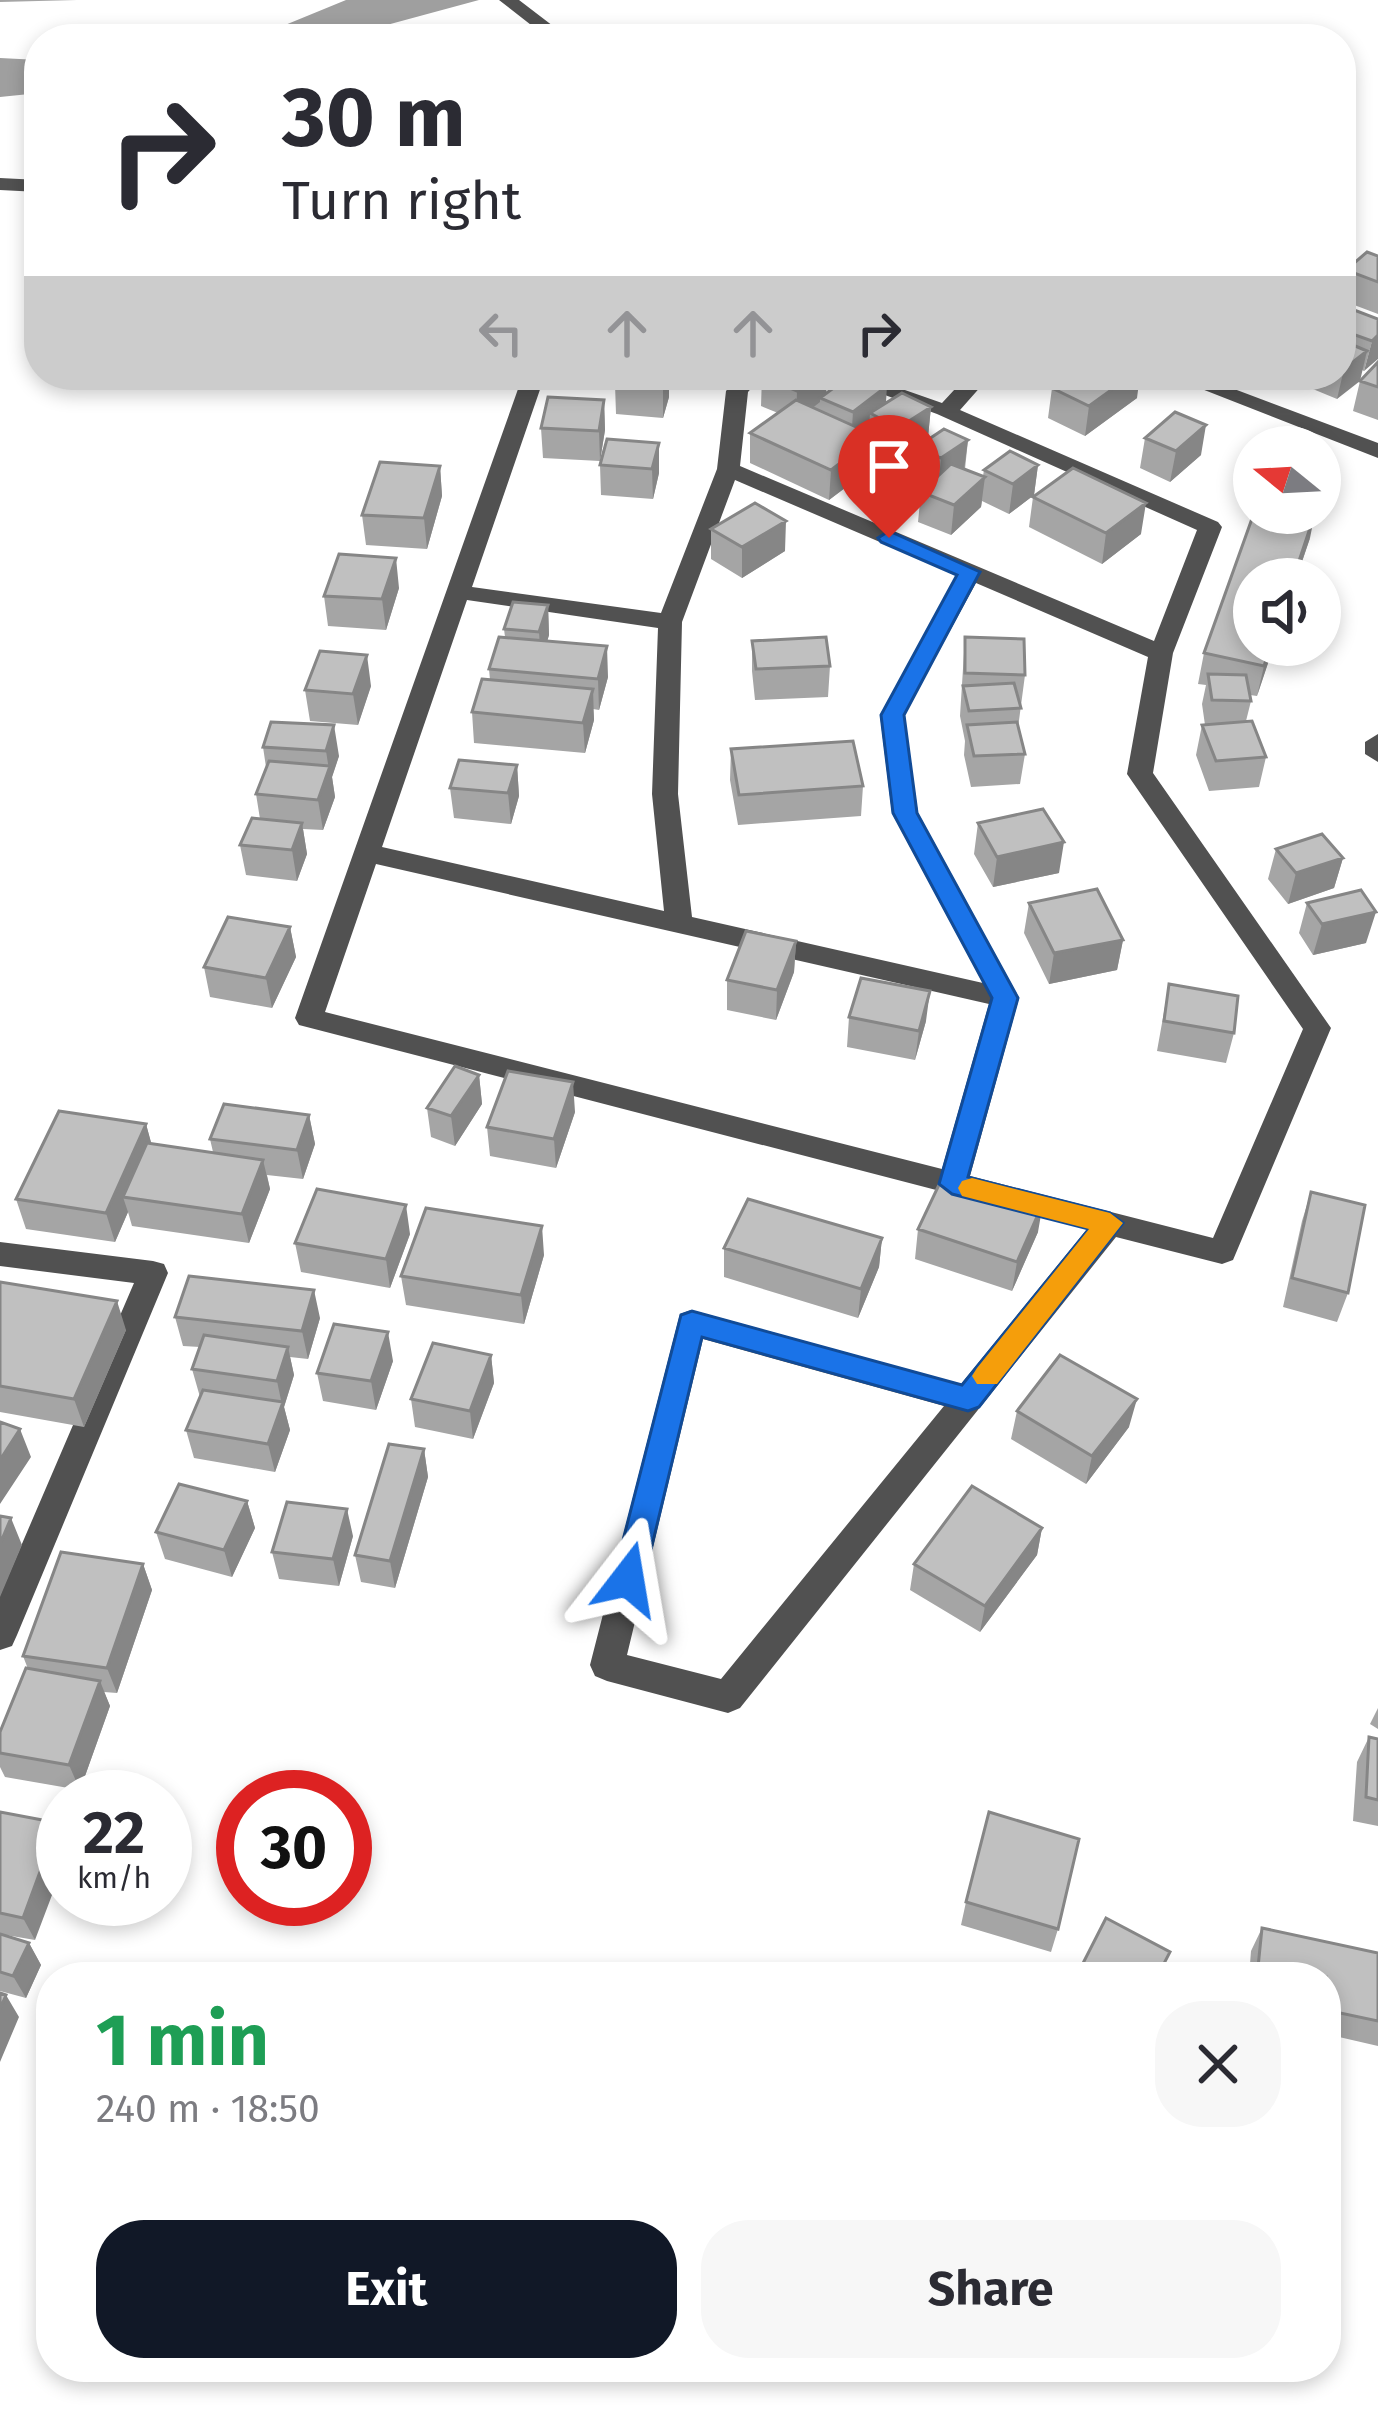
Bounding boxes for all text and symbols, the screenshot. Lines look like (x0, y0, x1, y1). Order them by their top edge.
text: 30 m (282, 67, 466, 168)
icon: right (84, 72, 240, 228)
text: Turn right (282, 169, 521, 233)
icon: left (468, 300, 534, 366)
icon: ahead (594, 300, 660, 366)
icon: ahead (720, 300, 786, 366)
icon: right (846, 300, 912, 366)
pin (838, 415, 940, 538)
north arrow (1233, 426, 1341, 534)
map controls (1233, 426, 1341, 666)
icon: arrive (856, 433, 922, 499)
button: sound (1233, 558, 1341, 666)
position arrow (565, 1516, 691, 1642)
speed limit sign: 30 (216, 1770, 372, 1926)
text: 22 (83, 1797, 145, 1869)
text: km/h (77, 1860, 151, 1896)
text: 1 min (96, 1998, 269, 2084)
button: close (1155, 2001, 1281, 2127)
text: 240 m · 18:50 (96, 2086, 320, 2132)
button: Exit (96, 2220, 677, 2358)
button: Share (701, 2220, 1281, 2358)

